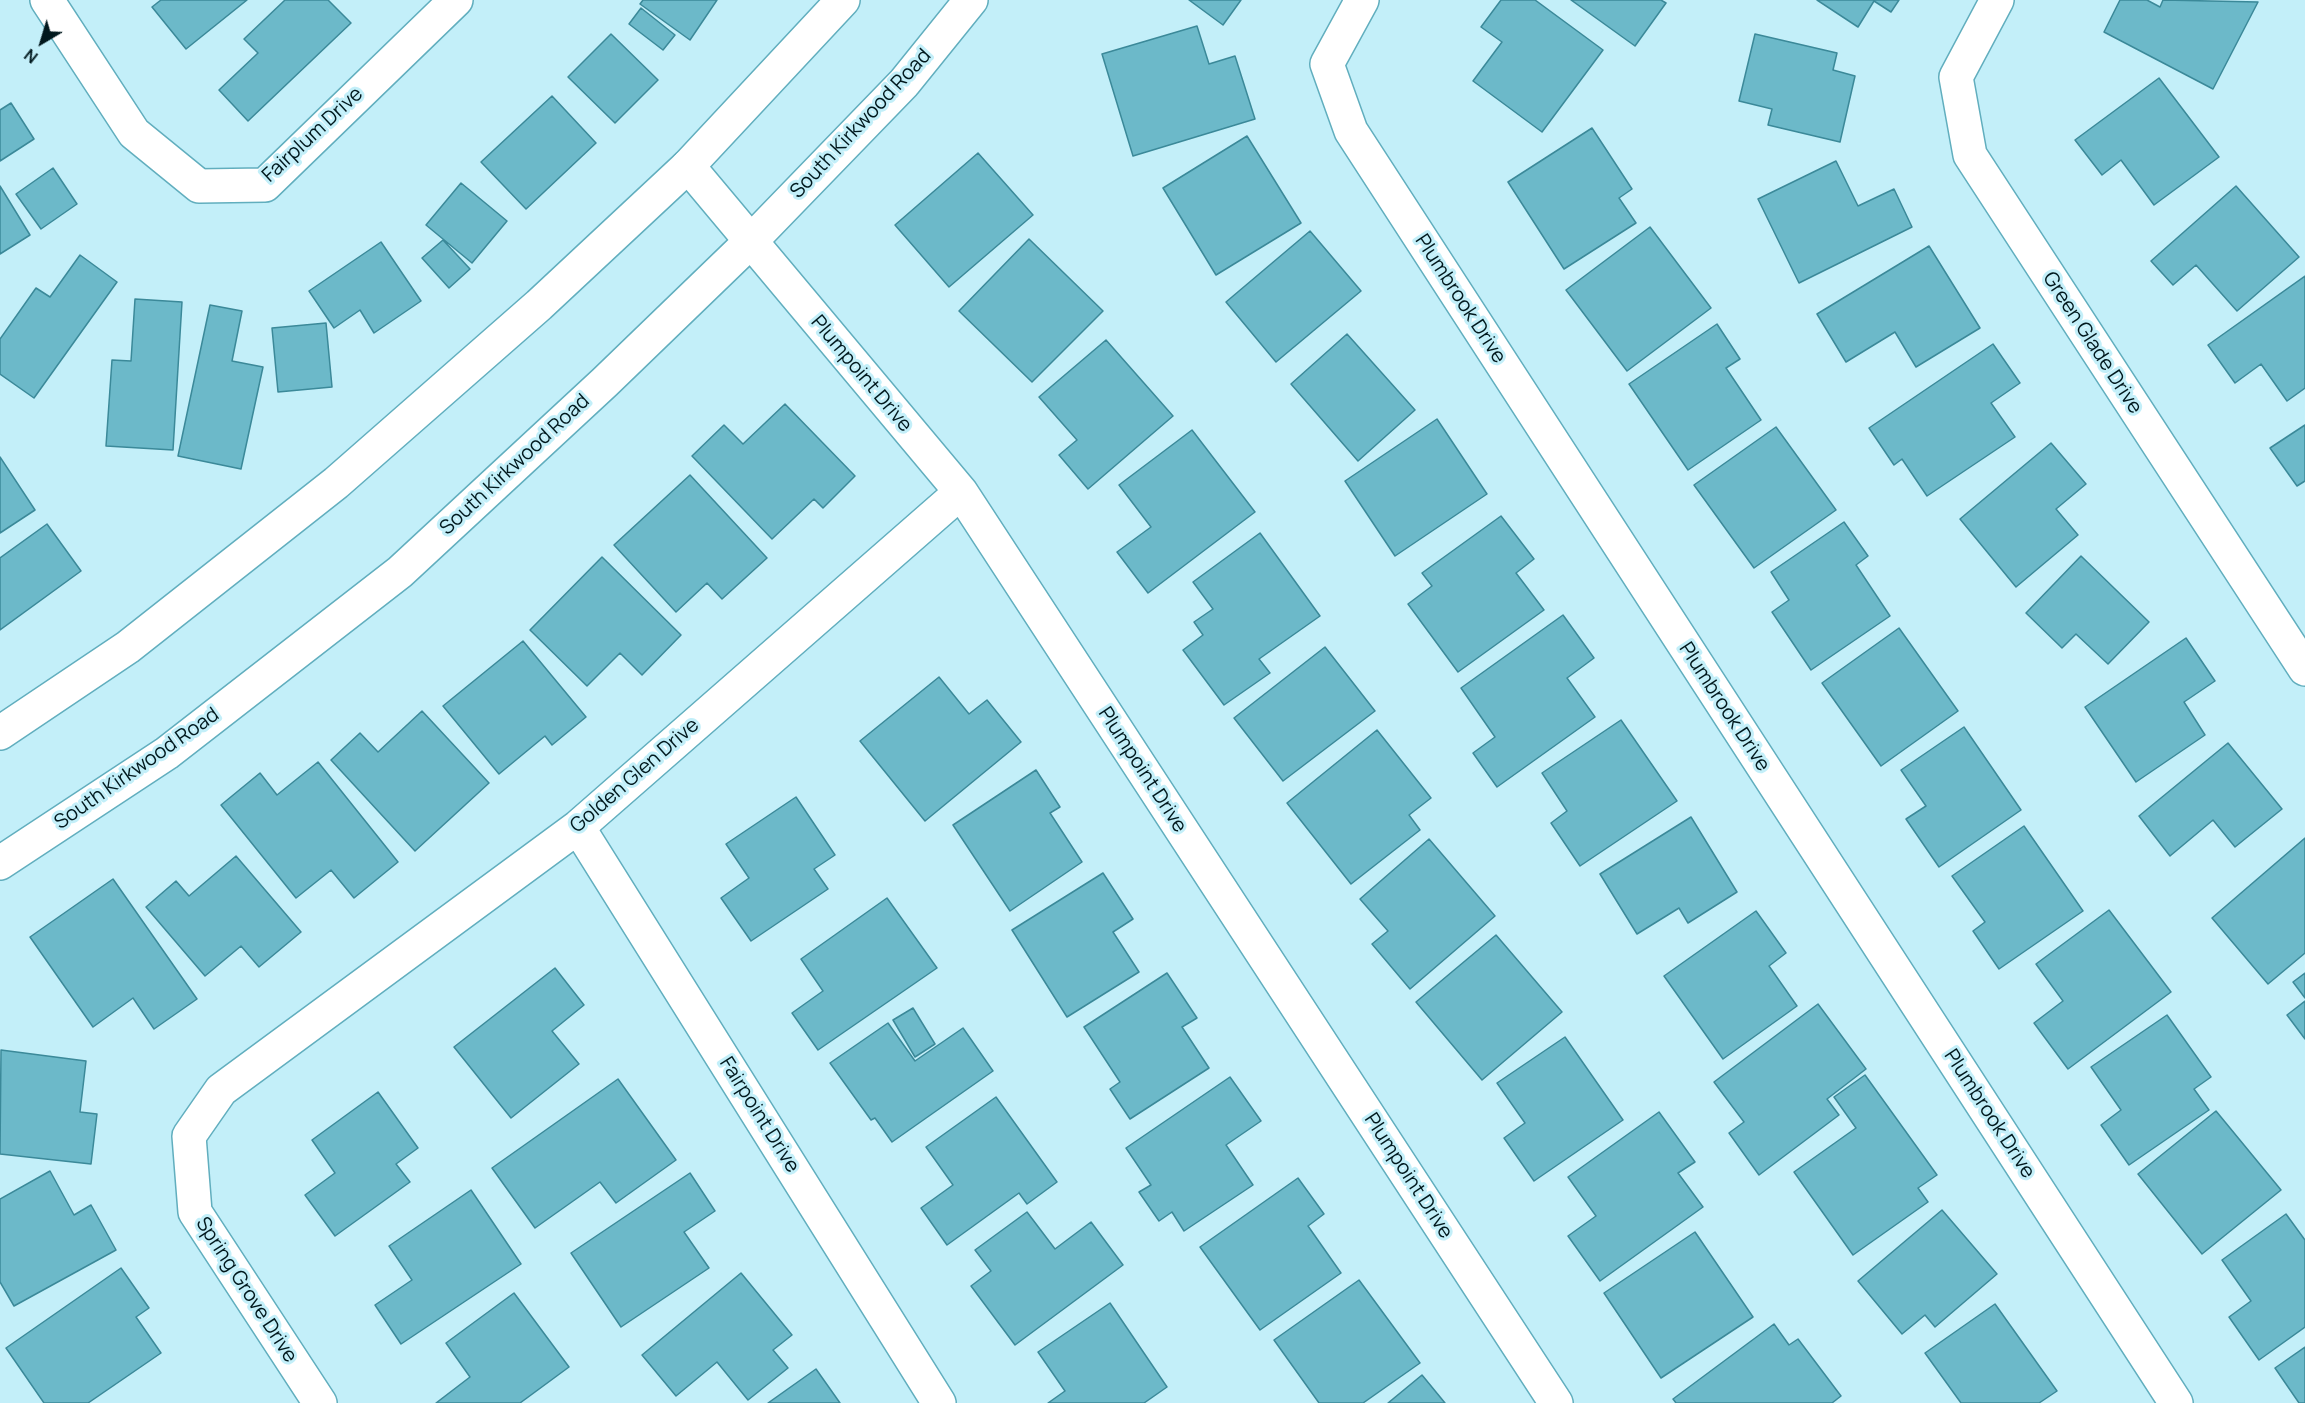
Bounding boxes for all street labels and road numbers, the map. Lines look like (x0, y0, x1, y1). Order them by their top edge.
street label: South Kirkwood Road (786, 44, 936, 204)
street label: Fairplum Drive (258, 82, 368, 188)
street label: Plumbrook Drive (1409, 230, 1511, 368)
street label: Green Glade Drive (2037, 268, 2147, 418)
street label: Plumpoint Drive (805, 311, 917, 437)
street label: South Kirkwood Road (435, 390, 595, 540)
street label: Plumbrook Drive (1673, 638, 1775, 776)
street label: South Kirkwood Road (50, 703, 224, 835)
street label: Plumpoint Drive (1093, 703, 1191, 837)
street label: Golden Glen Drive (566, 714, 704, 838)
street label: Plumbrook Drive (1938, 1045, 2040, 1183)
street label: Fairpoint Drive (714, 1053, 804, 1177)
street label: Plumpoint Drive (1359, 1109, 1457, 1243)
street label: Spring Grove Drive (190, 1213, 302, 1367)

